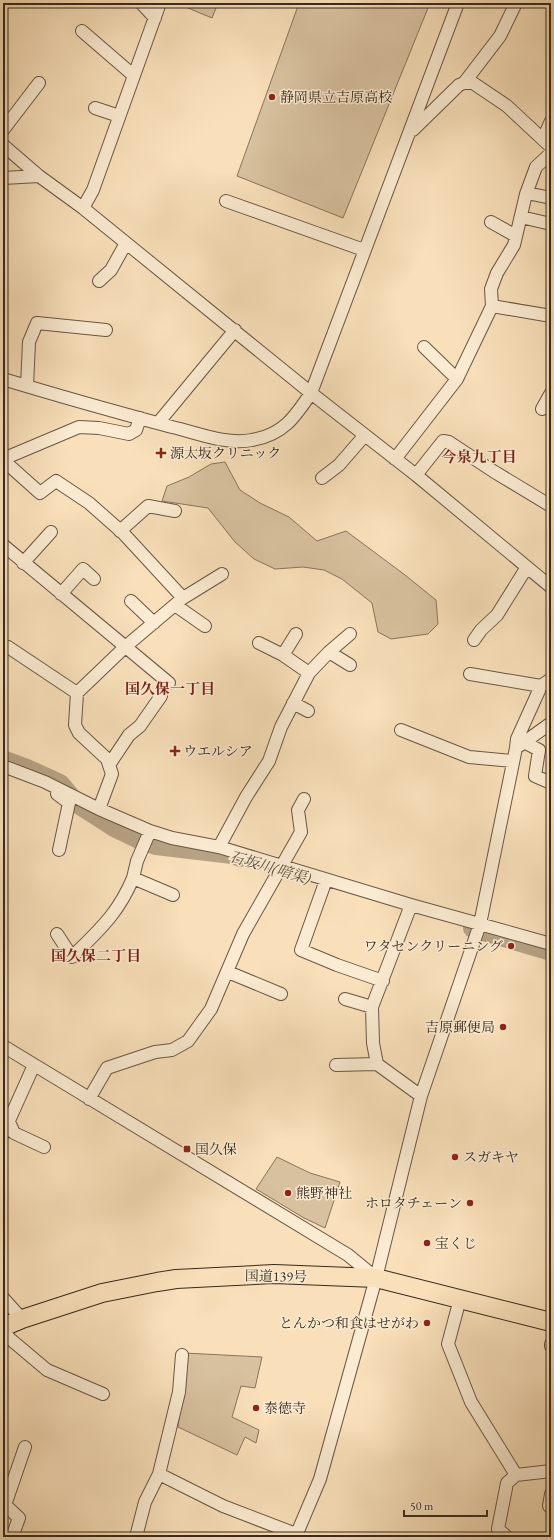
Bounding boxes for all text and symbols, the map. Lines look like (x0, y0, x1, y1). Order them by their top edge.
place label: 静岡県立吉原高校 (280, 88, 392, 106)
marker: 静岡県立吉原高校 (267, 92, 277, 102)
place label: 源太坂クリニック (170, 444, 281, 462)
marker: 源太坂クリニック (155, 447, 167, 459)
district label: 今泉九丁目 (441, 447, 517, 466)
district label: 国久保一丁目 (125, 679, 215, 698)
place label: ウエルシア (183, 742, 253, 760)
marker: ウエルシア (170, 746, 180, 756)
water label: 石坂川(暗渠) (227, 846, 313, 888)
place label: ワタセンクリーニング (364, 937, 503, 955)
marker: ワタセンクリーニング (506, 941, 516, 951)
district label: 国久保二丁目 (51, 946, 141, 965)
place label: 吉原郵便局 (425, 1018, 495, 1036)
marker: 吉原郵便局 (498, 1022, 508, 1032)
place label: 国久保 (195, 1140, 237, 1158)
marker: 国久保 (182, 1144, 192, 1154)
place label: スガキヤ (463, 1148, 519, 1166)
marker: スガキヤ (450, 1152, 460, 1162)
place label: 熊野神社 (296, 1184, 352, 1202)
marker: 熊野神社 (283, 1188, 293, 1198)
place label: ホロタチェーン (365, 1194, 462, 1212)
marker: ホロタチェーン (465, 1198, 475, 1208)
place label: 宝くじ (435, 1234, 477, 1252)
marker: 宝くじ (422, 1238, 432, 1248)
street label: 国道139号 (245, 1266, 307, 1286)
place label: とんかつ和食はせがわ (279, 1314, 419, 1332)
marker: とんかつ和食はせがわ (422, 1318, 432, 1328)
place label: 泰徳寺 (264, 1399, 306, 1417)
marker: 泰徳寺 (251, 1403, 261, 1413)
scale bar (404, 1492, 487, 1518)
text: 50 m (410, 1498, 434, 1514)

